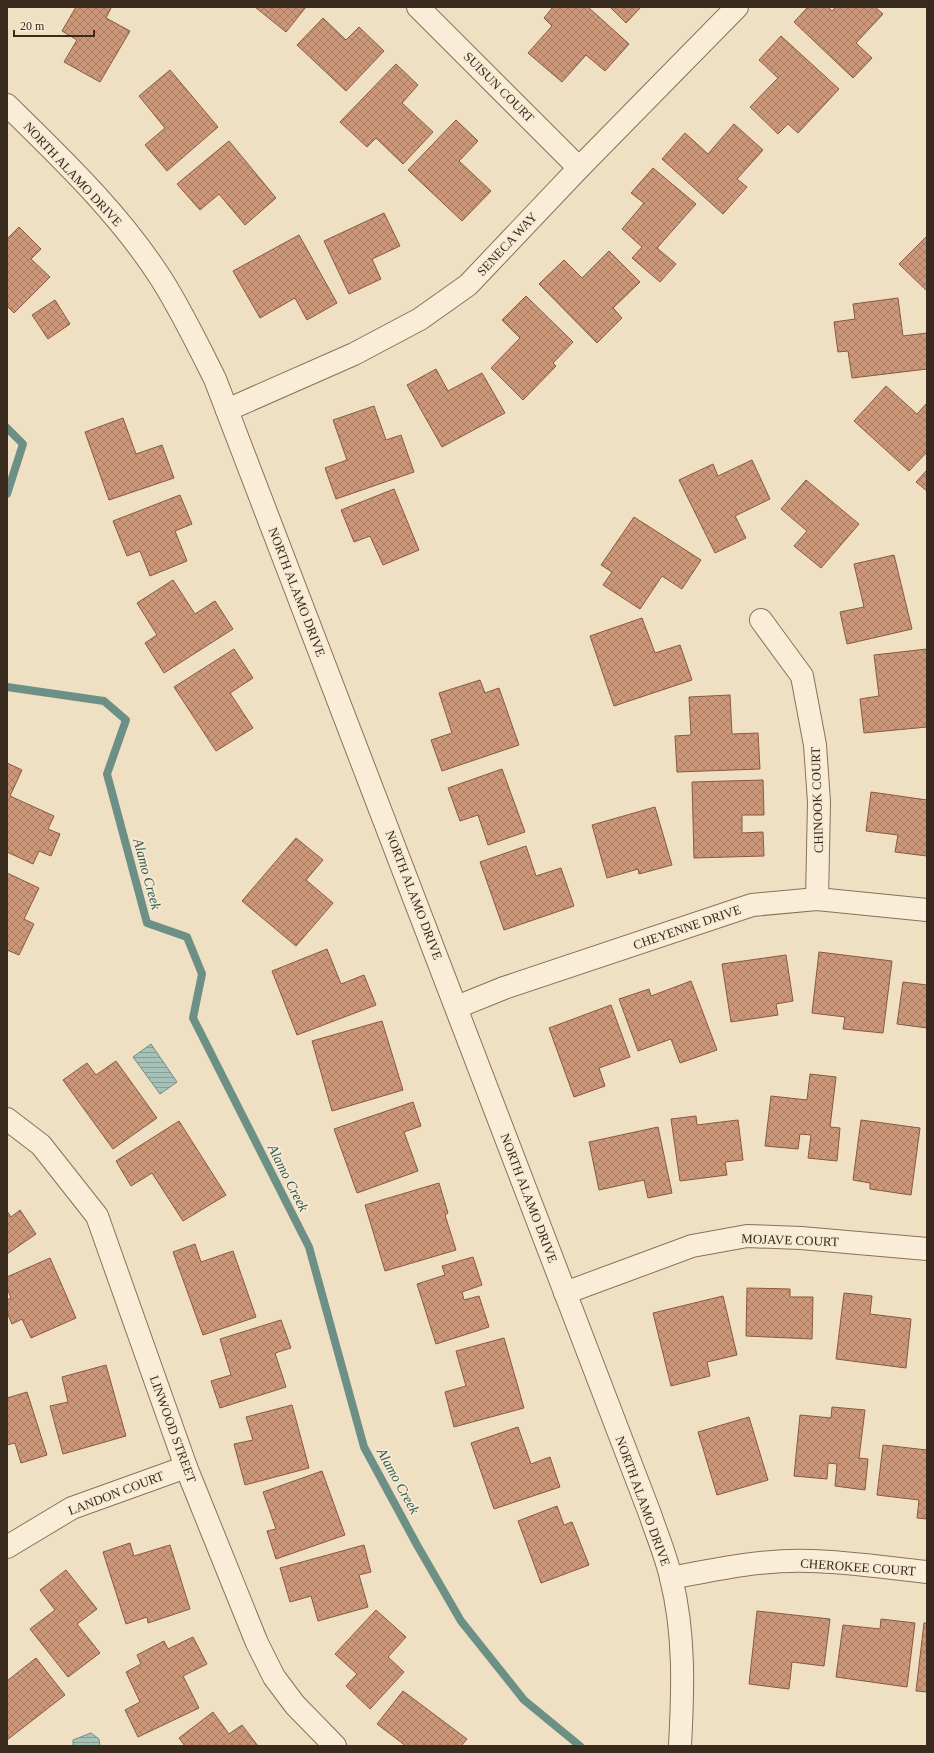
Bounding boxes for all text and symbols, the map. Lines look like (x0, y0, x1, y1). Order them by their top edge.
scale bar (14, 12, 94, 38)
text: 20 m (20, 19, 45, 33)
street label: SUISUN COURT (461, 49, 537, 125)
street label: NORTH ALAMO DRIVE (21, 119, 125, 229)
street label: SENECA WAY (474, 209, 541, 279)
street label: NORTH ALAMO DRIVE (265, 525, 329, 659)
street label: CHINOOK COURT (808, 746, 826, 853)
street label: NORTH ALAMO DRIVE (382, 828, 446, 962)
water label: Alamo Creek (130, 836, 164, 912)
street label: CHEYENNE DRIVE (631, 901, 743, 952)
street label: NORTH ALAMO DRIVE (497, 1131, 561, 1265)
water label: Alamo Creek (264, 1141, 312, 1215)
street label: MOJAVE COURT (741, 1231, 839, 1249)
street label: LINWOOD STREET (147, 1373, 199, 1485)
street label: NORTH ALAMO DRIVE (612, 1434, 674, 1568)
water label: Alamo Creek (373, 1445, 423, 1517)
street label: LANDON COURT (66, 1468, 166, 1518)
street label: CHEROKEE COURT (800, 1555, 916, 1579)

